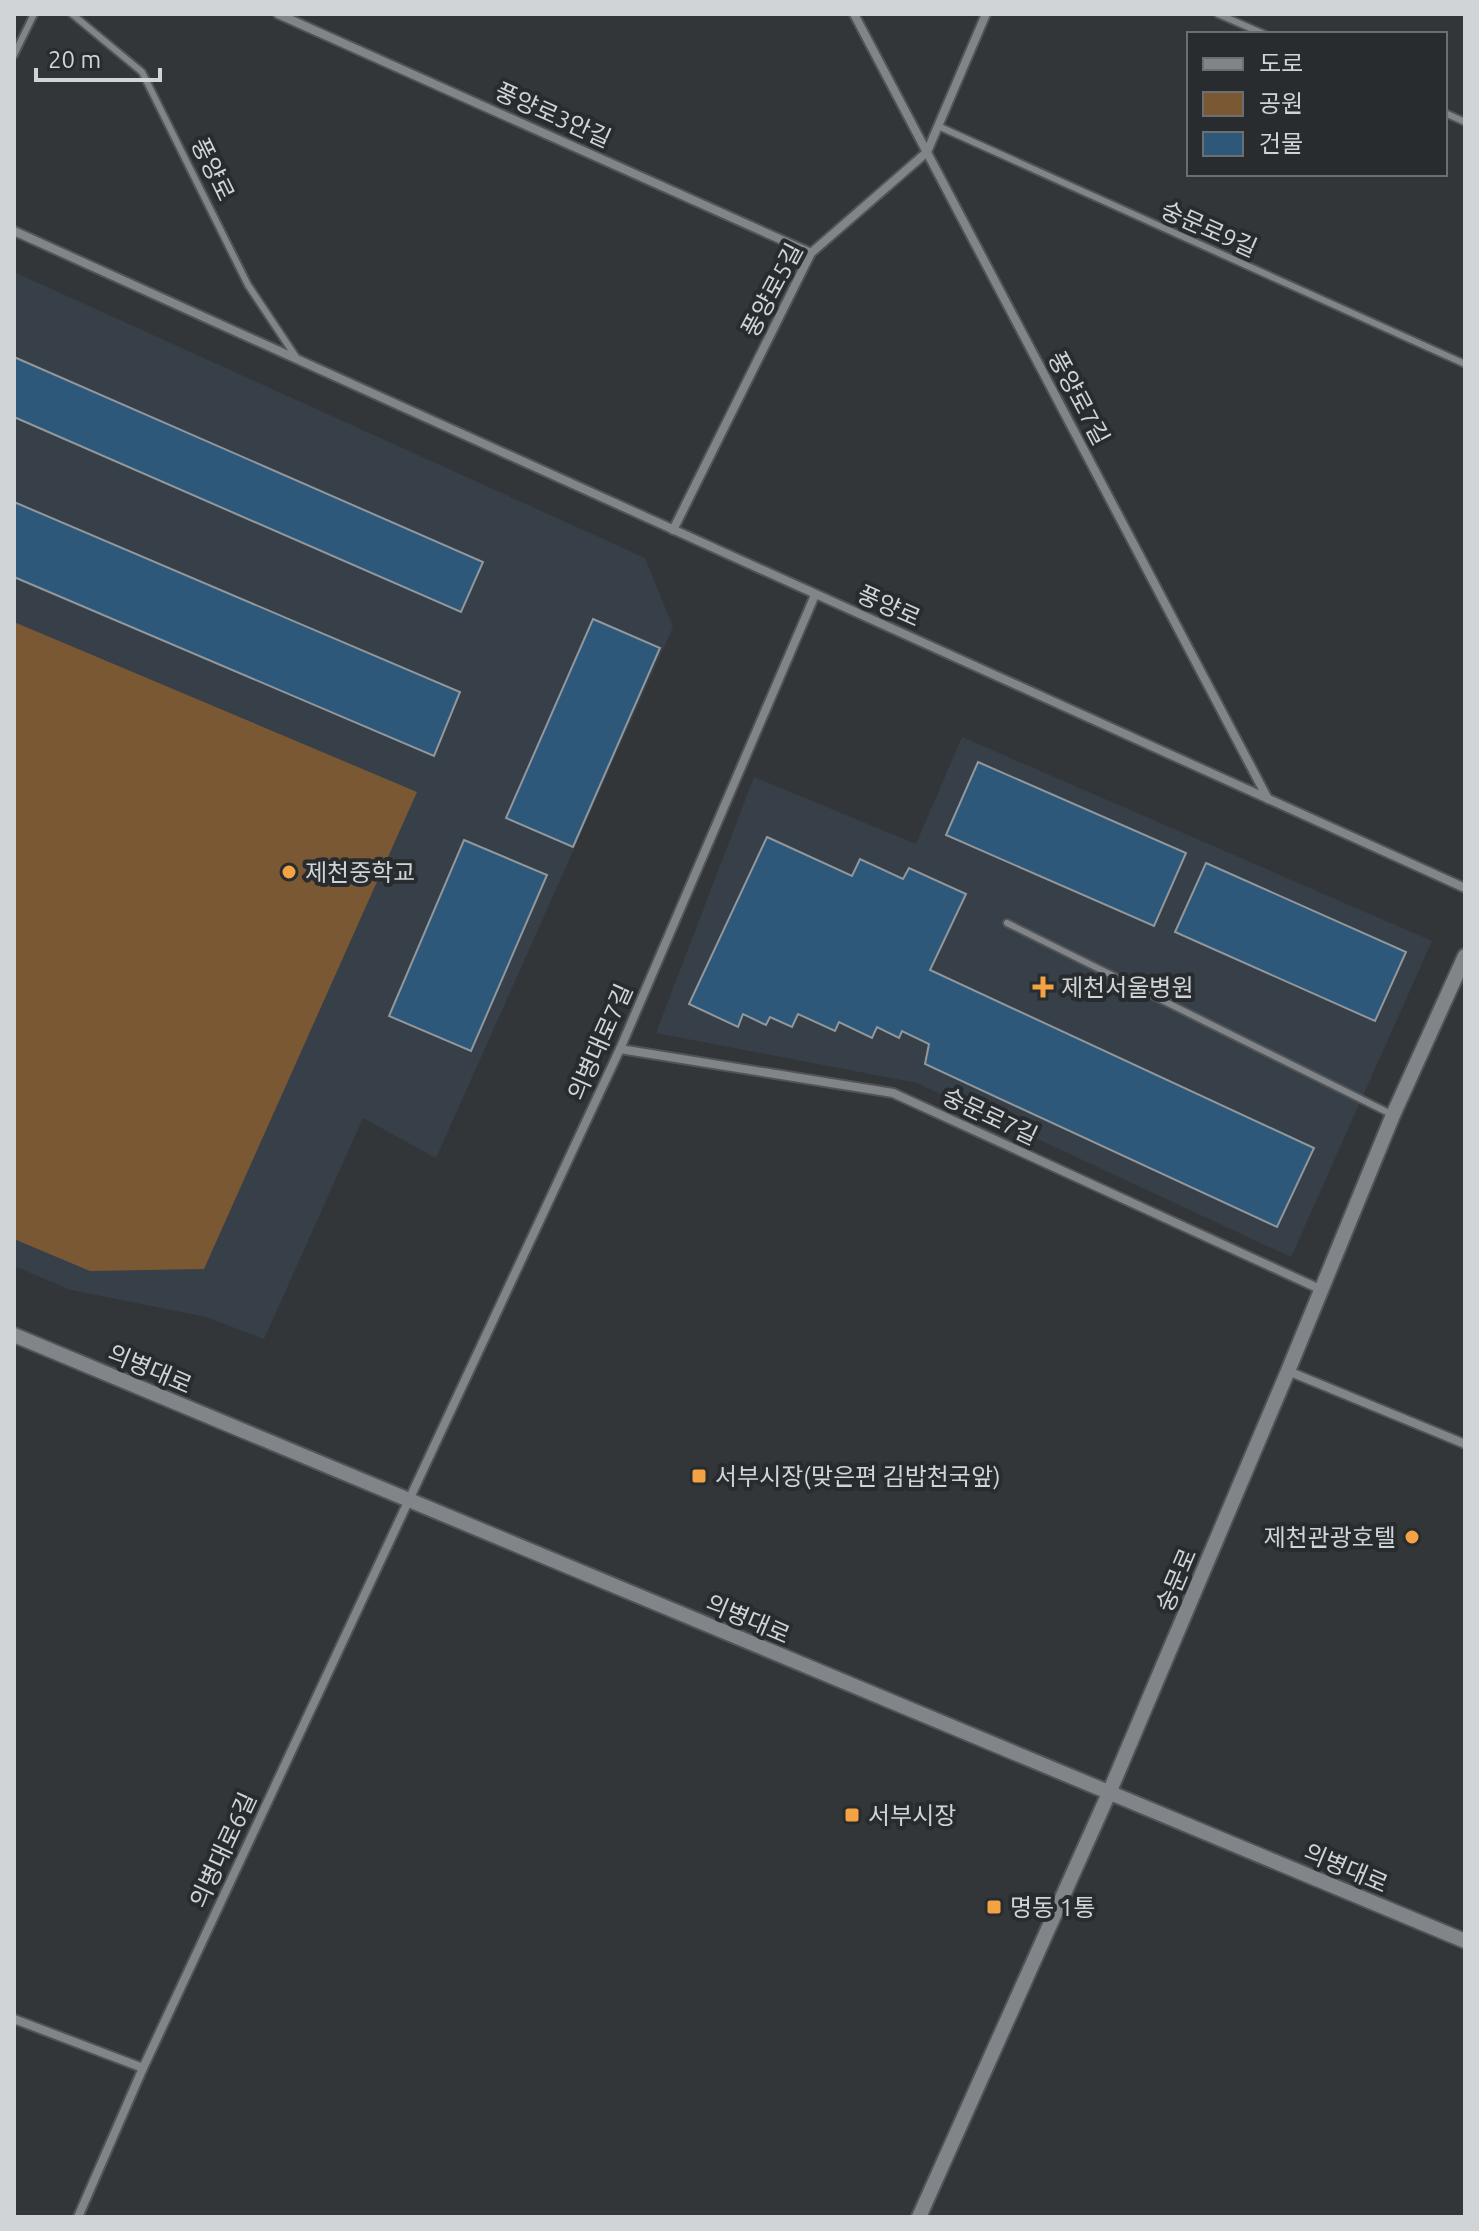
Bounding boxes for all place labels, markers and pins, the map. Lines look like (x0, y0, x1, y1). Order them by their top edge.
place label: 제천중학교 (305, 859, 415, 886)
marker: 제천중학교 (280, 863, 298, 881)
place label: 제천서울병원 (1061, 974, 1193, 1001)
marker: 제천서울병원 (1032, 976, 1054, 998)
place label: 서부시장(맞은편 김밥천국앞) (715, 1463, 1001, 1490)
marker: 서부시장(맞은편 김밥천국앞) (690, 1467, 708, 1485)
place label: 제천관광호텔 (1264, 1524, 1396, 1551)
marker: 제천관광호텔 (1403, 1528, 1421, 1546)
place label: 서부시장 (868, 1802, 956, 1829)
marker: 서부시장 (843, 1806, 861, 1824)
place label: 명동 1통 (1010, 1894, 1095, 1921)
marker: 명동 1통 (985, 1898, 1003, 1916)

